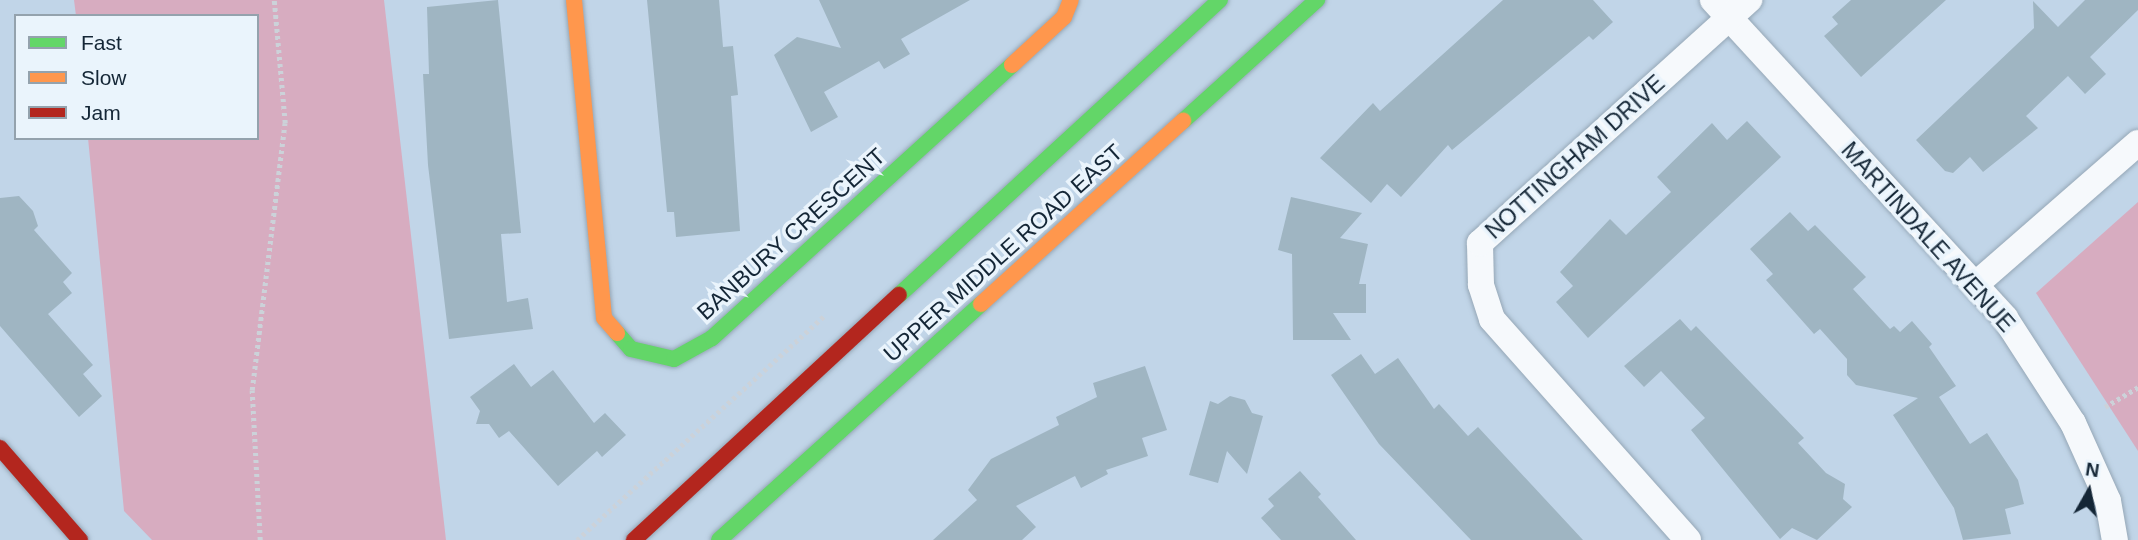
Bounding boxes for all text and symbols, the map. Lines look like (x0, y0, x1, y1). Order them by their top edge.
legend (14, 14, 259, 140)
text: Fast (81, 31, 122, 54)
text: Slow (81, 66, 127, 89)
street label: NOTTINGHAM DRIVE (1480, 69, 1670, 245)
text: Jam (81, 101, 121, 124)
street label: MARTINDALE AVENUE (1835, 136, 2021, 338)
street label: UPPER MIDDLE ROAD EAST (878, 138, 1128, 368)
street label: BANBURY CRESCENT (691, 142, 891, 326)
north arrow (2054, 456, 2124, 526)
text: N (2084, 458, 2101, 481)

